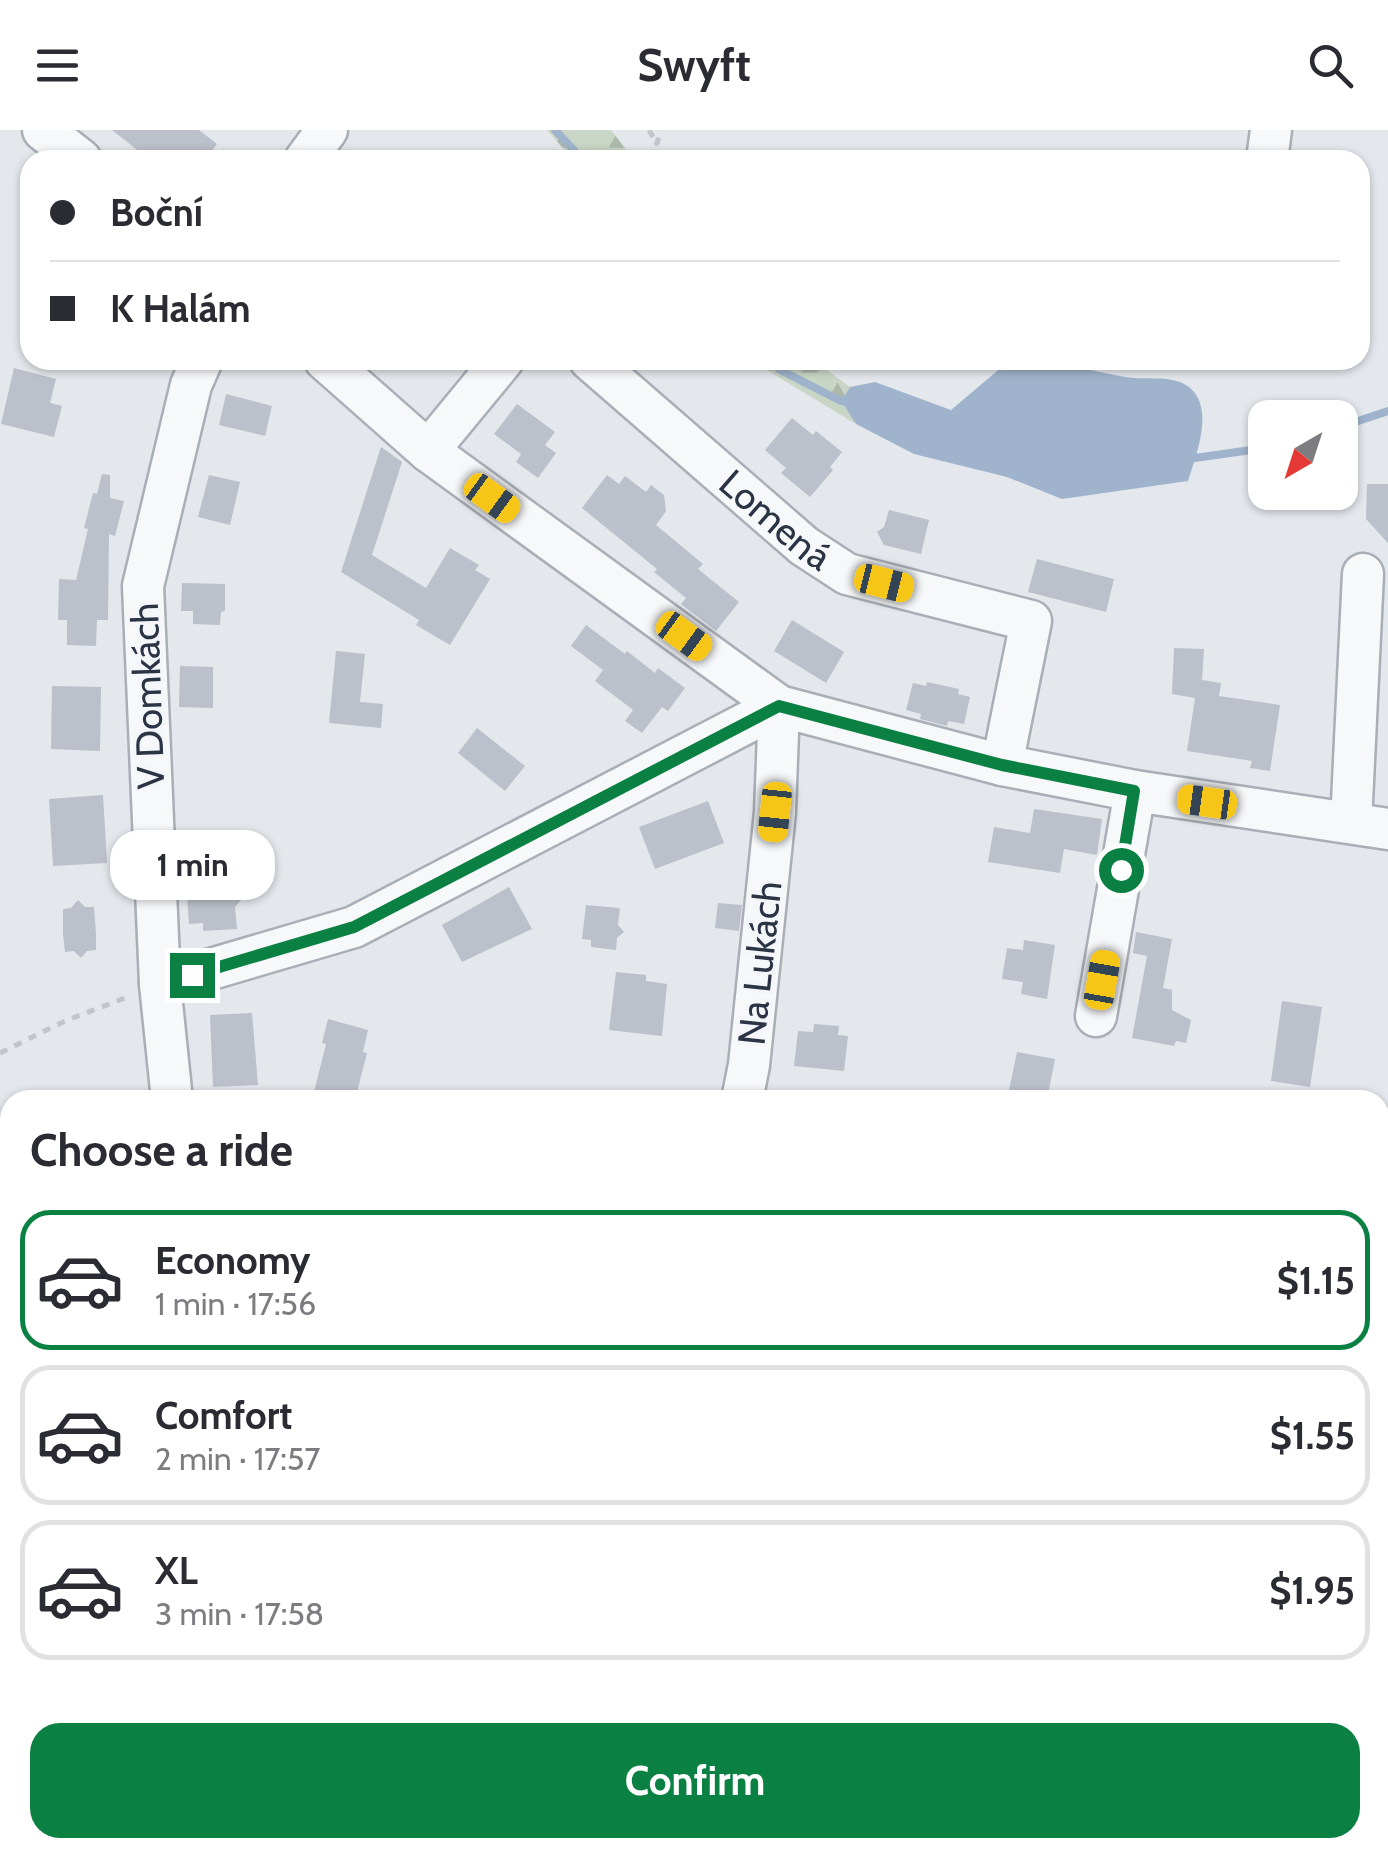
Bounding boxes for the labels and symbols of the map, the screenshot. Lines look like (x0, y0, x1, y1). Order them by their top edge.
north arrow (1248, 400, 1358, 510)
street label: Lomená (710, 459, 840, 580)
car (459, 468, 525, 528)
car (851, 561, 917, 605)
street label: V Domkách (121, 602, 174, 790)
car (651, 606, 717, 666)
car (757, 781, 793, 843)
car (1175, 783, 1239, 821)
callout: 1 min (110, 830, 274, 900)
route start (1099, 848, 1144, 893)
street label: Na Lukách (728, 879, 791, 1047)
car (1082, 948, 1122, 1012)
route end (170, 953, 215, 998)

